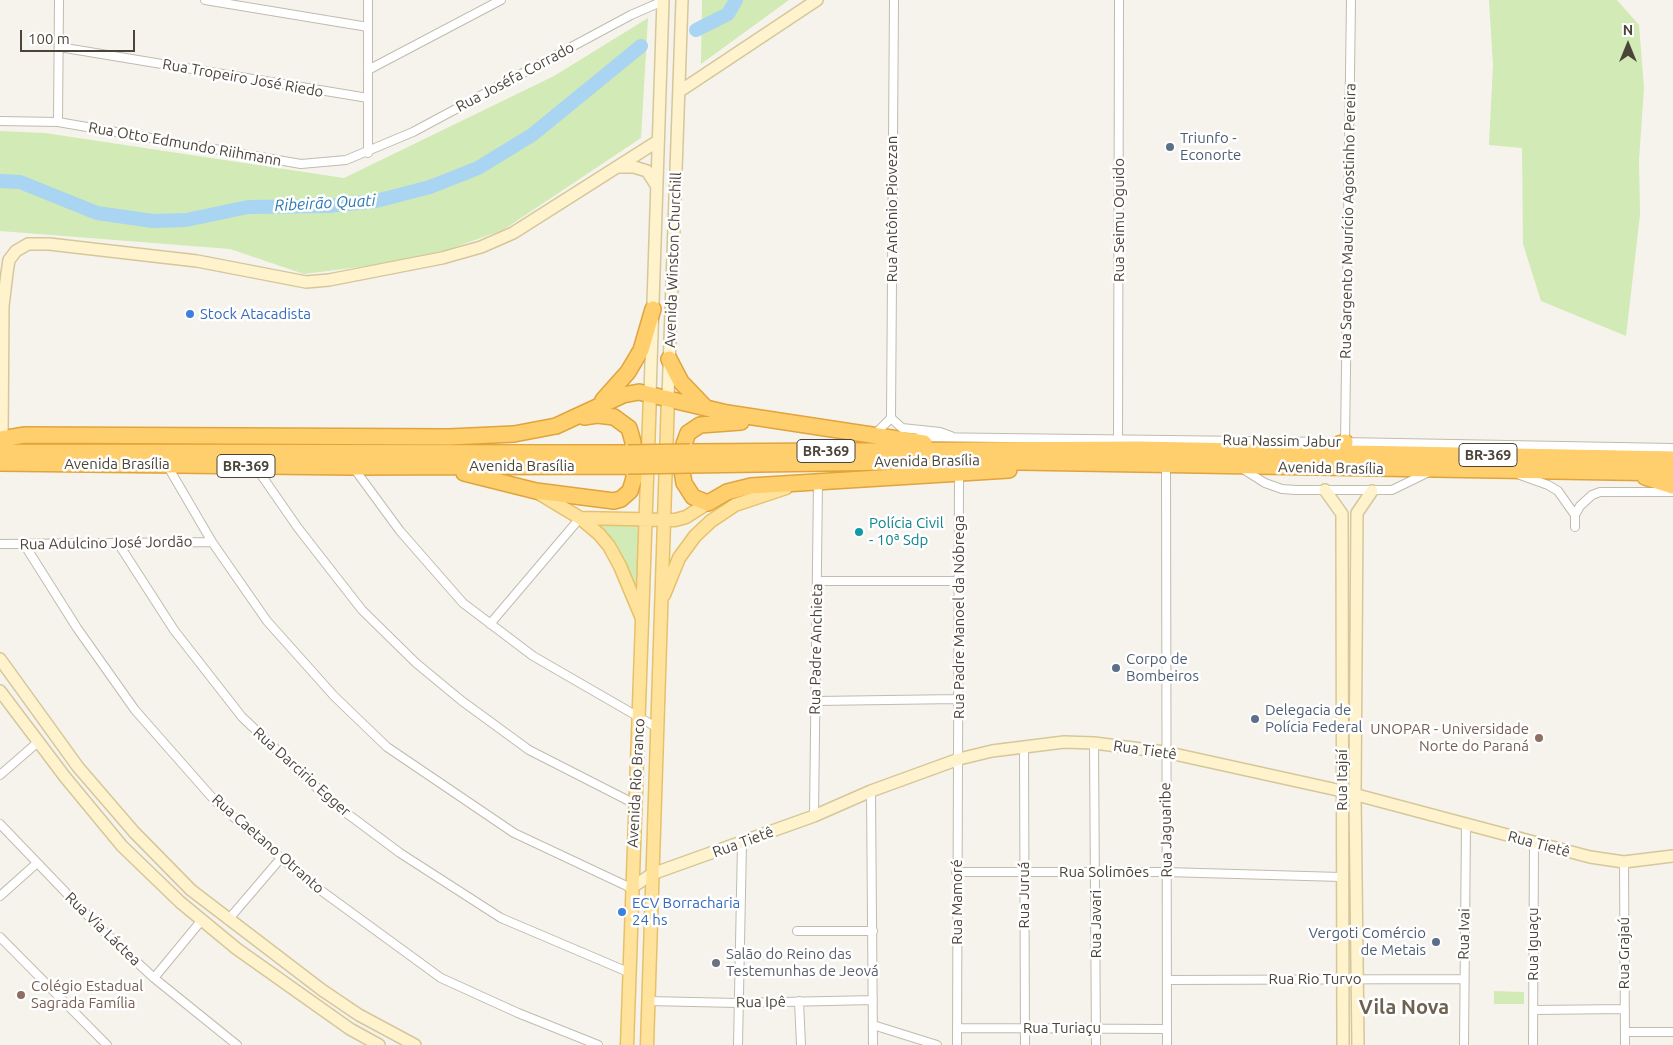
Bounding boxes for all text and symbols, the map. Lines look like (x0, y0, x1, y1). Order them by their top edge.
scale bar (22, 20, 138, 52)
north arrow (1603, 20, 1653, 70)
text: N (1623, 22, 1633, 38)
text: 100 m (28, 30, 70, 47)
street label: Rua Joséfa Corrado (453, 38, 577, 116)
street label: Rua Tropeiro José Riedo (161, 55, 325, 101)
street label: Rua Sargento Maurício Agostinho Pereira (1337, 83, 1359, 359)
street label: Rua Otto Edmundo Riihmann (87, 118, 283, 170)
place label: Triunfo - Econorte (1180, 129, 1241, 164)
street label: Rua Antônio Piovezan (883, 136, 901, 282)
marker: Triunfo - Econorte (1164, 141, 1176, 153)
street label: Rua Seimu Oguido (1110, 158, 1128, 282)
street label: Avenida Winston Churchill (661, 172, 685, 348)
water label: Ribeirão Quati (274, 191, 376, 215)
place label: Stock Atacadista (200, 305, 311, 323)
marker: Stock Atacadista (184, 308, 196, 320)
street label: Rua Nassim Jabur (1223, 431, 1341, 451)
road number: BR-369 (797, 440, 855, 462)
road number: BR-369 (1459, 444, 1517, 466)
street label: Avenida Brasília (874, 451, 980, 471)
road number: BR-369 (217, 454, 275, 478)
street label: Avenida Brasília (64, 455, 170, 473)
street label: Avenida Brasília (469, 457, 575, 475)
street label: Avenida Brasília (1278, 458, 1384, 478)
place label: Polícia Civil - 10ª Sdp (869, 514, 944, 549)
street label: Rua Padre Manoel da Nóbrega (950, 515, 968, 719)
marker: Polícia Civil - 10ª Sdp (853, 526, 865, 538)
street label: Rua Adulcino José Jordão (19, 532, 193, 554)
street label: Rua Padre Anchieta (806, 583, 826, 715)
place label: Corpo de Bombeiros (1126, 650, 1199, 685)
marker: Corpo de Bombeiros (1110, 662, 1122, 674)
place label: Delegacia de Polícia Federal (1265, 701, 1362, 736)
marker: Delegacia de Polícia Federal (1249, 713, 1261, 725)
street label: Avenida Rio Branco (624, 718, 648, 848)
place label: UNOPAR - Universidade Norte do Paraná (1370, 720, 1529, 755)
street label: Rua Darcirio Egger (250, 724, 354, 820)
marker: UNOPAR - Universidade Norte do Paraná (1533, 732, 1545, 744)
street label: Rua Tietê (1112, 737, 1178, 763)
street label: Rua Itajaí (1333, 749, 1351, 811)
street label: Rua Jaguaribe (1156, 782, 1176, 878)
street label: Rua Caetano Otranto (208, 790, 328, 898)
street label: Rua Tietê (710, 823, 776, 861)
street label: Rua Tietê (1506, 827, 1572, 861)
street label: Rua Mamoré (948, 859, 966, 945)
street label: Rua Juruá (1015, 862, 1033, 928)
street label: Rua Solimões (1059, 863, 1149, 881)
street label: Rua Via Láctea (61, 888, 145, 970)
street label: Rua Javari (1087, 890, 1105, 958)
place label: ECV Borracharia 24 hs (632, 894, 740, 929)
marker: ECV Borracharia 24 hs (616, 906, 628, 918)
street label: Rua Iguaçu (1524, 907, 1542, 981)
street label: Rua Ivai (1455, 908, 1473, 960)
street label: Rua Grajaú (1615, 917, 1633, 989)
place label: Vergoti Comércio de Metais (1308, 924, 1426, 959)
marker: Vergoti Comércio de Metais (1430, 936, 1442, 948)
place label: Salão do Reino das Testemunhas de Jeová (726, 945, 879, 980)
marker: Salão do Reino das Testemunhas de Jeová (710, 957, 722, 969)
street label: Rua Rio Turvo (1269, 970, 1361, 988)
place label: Colégio Estadual Sagrada Família (31, 977, 143, 1012)
marker: Colégio Estadual Sagrada Família (15, 989, 27, 1001)
street label: Rua Ipê (736, 993, 786, 1011)
district label: Vila Nova (1359, 995, 1449, 1019)
street label: Rua Turiaçu (1023, 1019, 1101, 1037)

